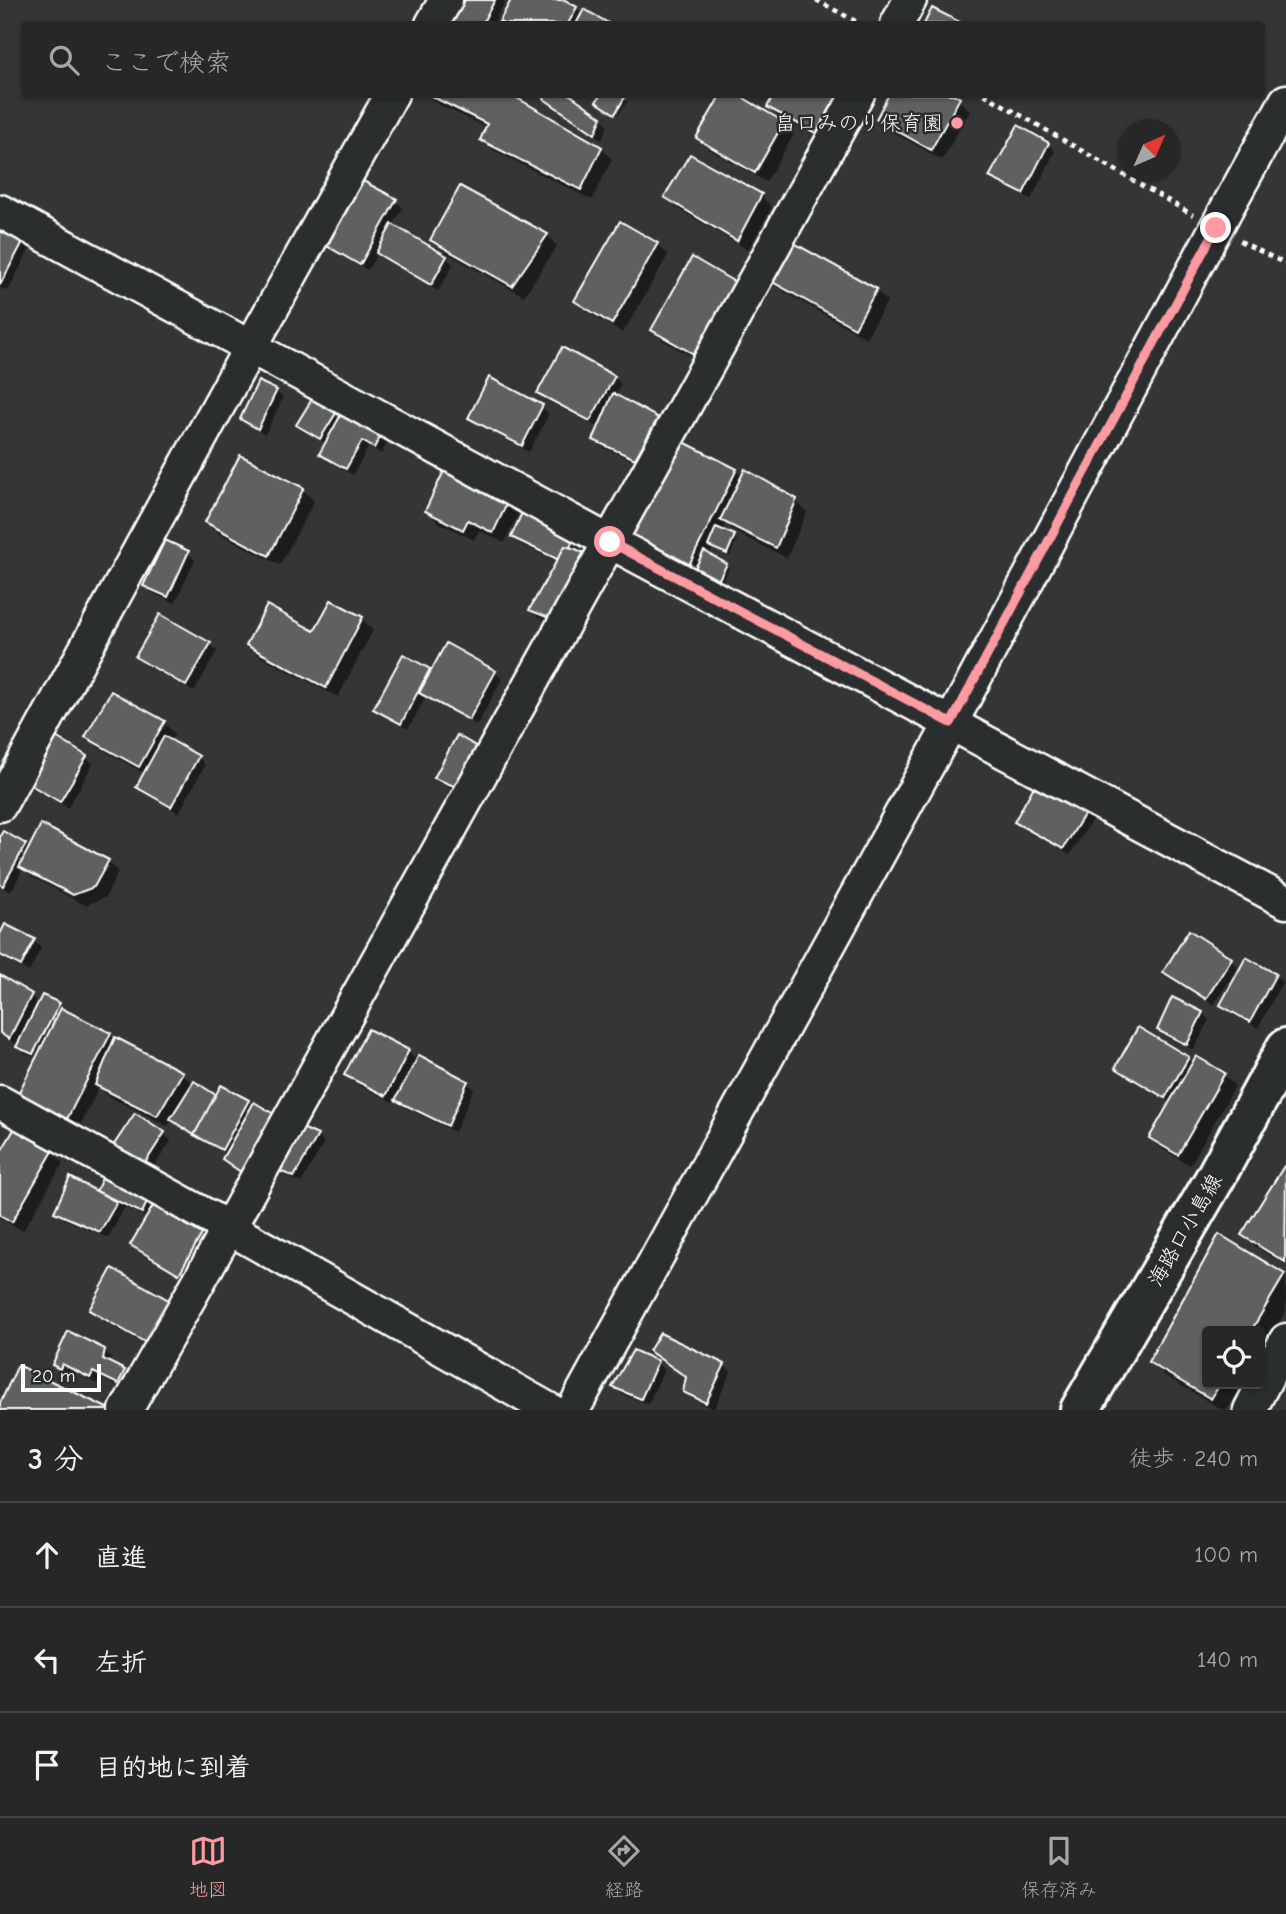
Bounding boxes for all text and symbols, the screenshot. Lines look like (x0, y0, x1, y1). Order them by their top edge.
search box (21, 21, 1265, 98)
icon: search (45, 41, 83, 79)
text: ここで検索 (101, 48, 231, 78)
place label: 畠口みのり保育園 (775, 111, 943, 135)
marker: 畠口みのり保育園 (949, 115, 965, 131)
north arrow (1118, 119, 1181, 182)
route end (1200, 212, 1231, 243)
route start (594, 526, 625, 557)
street label: 海路口小島線 (1143, 1169, 1227, 1291)
map controls (1202, 1326, 1265, 1389)
button: locate (1202, 1326, 1265, 1389)
scale bar (21, 1361, 102, 1393)
text: 20 m (32, 1365, 76, 1387)
text: 3 分 (28, 1442, 83, 1477)
text: 徒歩 · 240 m (1129, 1445, 1258, 1472)
icon: ahead (28, 1536, 66, 1574)
text: 100 m (1194, 1541, 1258, 1568)
text: 直進 (95, 1543, 147, 1573)
icon: left (28, 1641, 66, 1679)
text: 140 m (1197, 1646, 1258, 1673)
text: 左折 (95, 1648, 147, 1678)
icon: arrive (28, 1746, 66, 1784)
text: 目的地に到着 (95, 1753, 251, 1783)
tab: 地図 (189, 1832, 227, 1901)
tab: 経路 (605, 1832, 643, 1901)
tab: 保存済み (1021, 1832, 1097, 1901)

